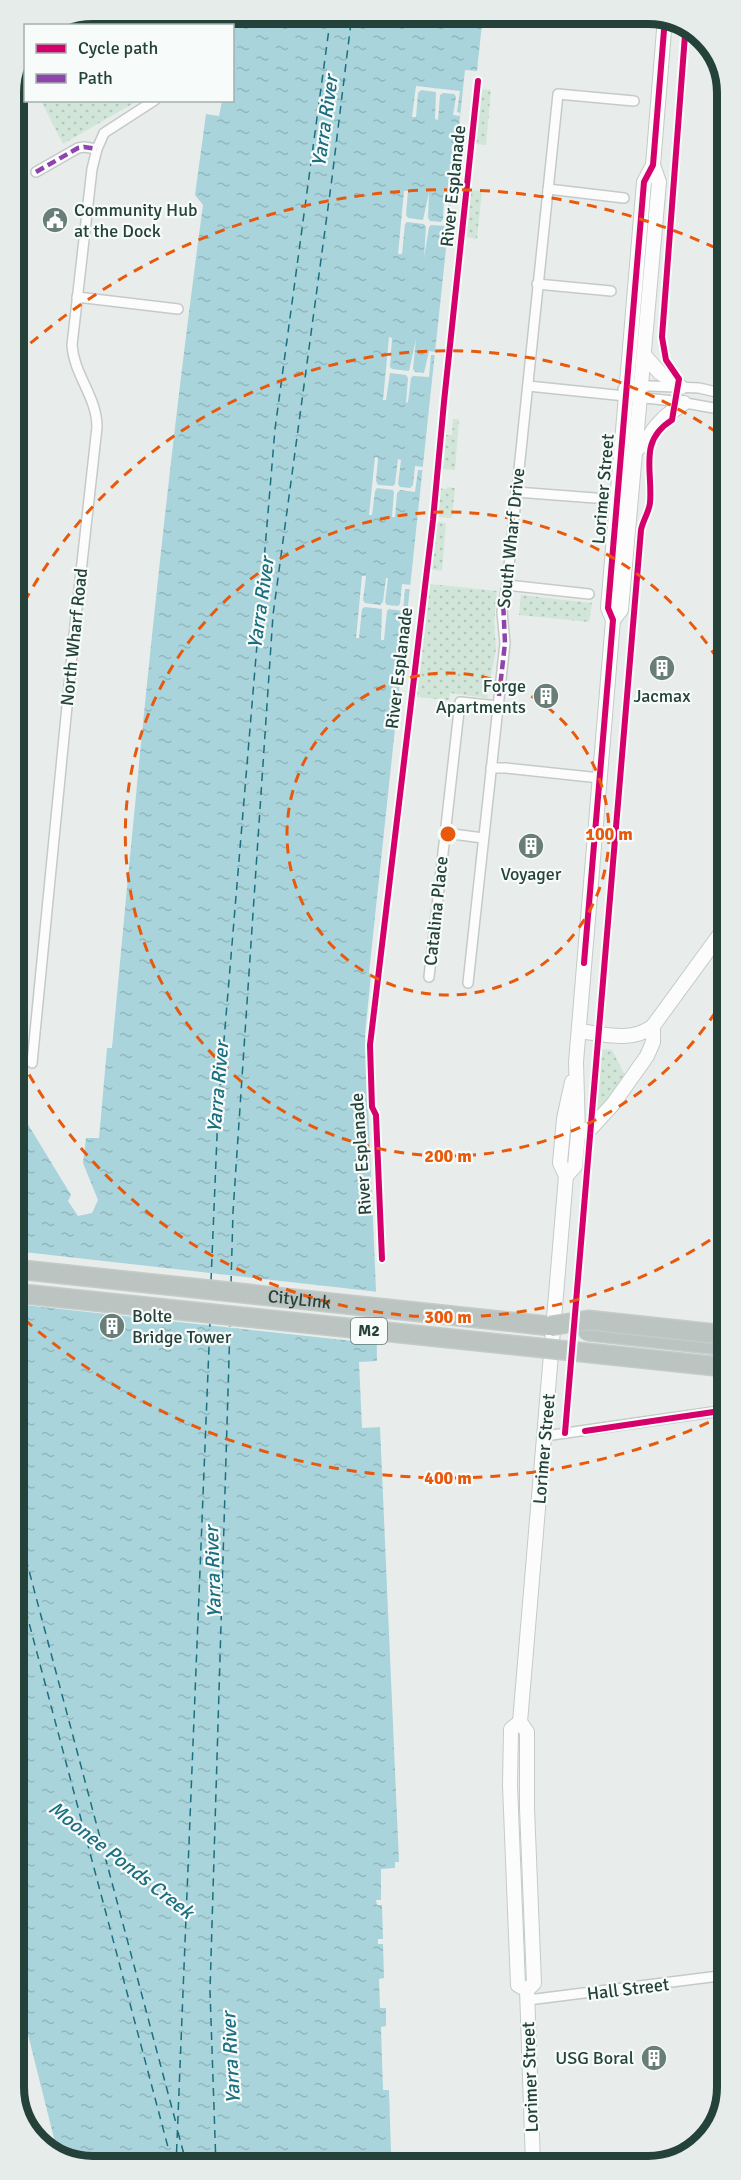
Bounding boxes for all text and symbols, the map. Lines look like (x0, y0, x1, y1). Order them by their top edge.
legend (24, 24, 234, 102)
text: Cycle path (78, 37, 158, 59)
text: Path (78, 67, 113, 89)
water label: Yarra River (306, 71, 344, 168)
street label: River Esplanade (436, 124, 470, 248)
place label: Community Hub at the Dock (74, 199, 197, 242)
public building icon: Community Hub at the Dock (40, 205, 70, 235)
street label: Lorimer Street (587, 433, 619, 545)
street label: South Wharf Drive (493, 467, 529, 609)
water label: Yarra River (242, 553, 280, 650)
street label: North Wharf Road (56, 567, 92, 707)
street label: River Esplanade (381, 606, 417, 730)
building icon: Jacmax (647, 653, 677, 683)
place label: Forge Apartments (436, 675, 526, 718)
building icon: Forge Apartments (531, 681, 561, 711)
place label: Jacmax (634, 685, 691, 707)
text: 100 m (585, 823, 633, 845)
centre of rings (438, 824, 458, 844)
building icon: Voyager (516, 831, 546, 861)
street label: Catalina Place (419, 855, 453, 967)
place label: Voyager (501, 863, 562, 885)
water label: Yarra River (202, 1038, 235, 1134)
street label: River Esplanade (346, 1092, 376, 1216)
text: 200 m (424, 1145, 472, 1167)
street label: CityLink (267, 1285, 332, 1314)
place label: Bolte Bridge Tower (132, 1305, 232, 1348)
text: 300 m (424, 1306, 472, 1328)
building icon: Bolte Bridge Tower (97, 1311, 127, 1341)
road number: M2 (351, 1318, 387, 1344)
street label: Lorimer Street (528, 1393, 560, 1505)
text: 400 m (424, 1467, 472, 1489)
water label: Yarra River (199, 1523, 227, 1618)
water label: Moonee Ponds Creek (43, 1796, 200, 1926)
street label: Hall Street (586, 1973, 670, 2005)
water label: Yarra River (216, 2009, 246, 2105)
street label: Lorimer Street (517, 2021, 543, 2133)
building icon: USG Boral (639, 2043, 669, 2073)
place label: USG Boral (555, 2047, 634, 2069)

